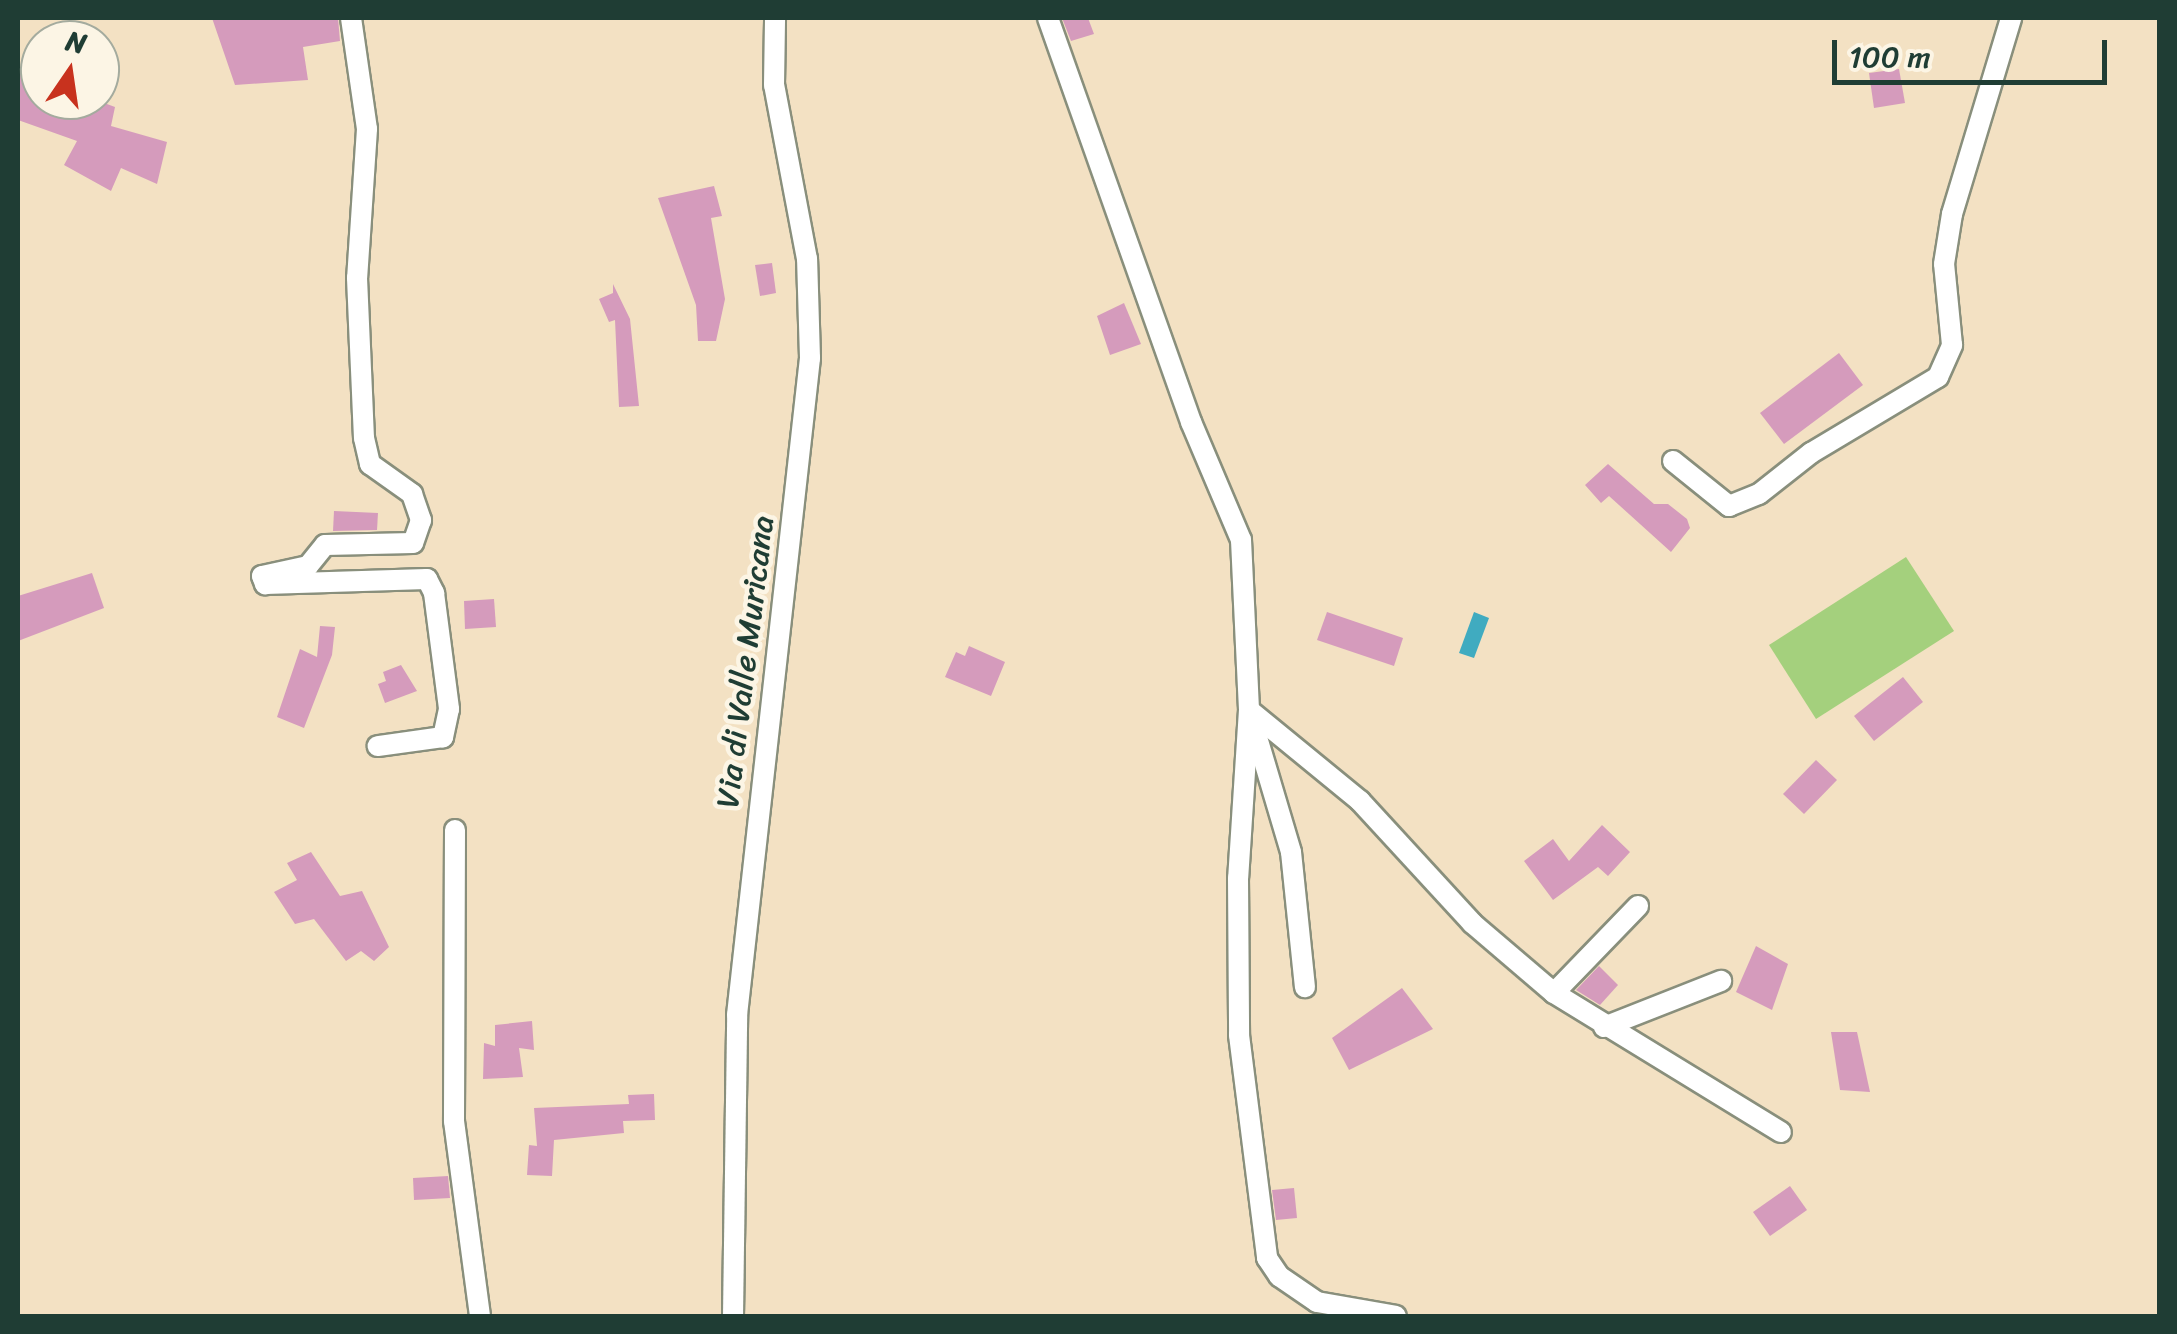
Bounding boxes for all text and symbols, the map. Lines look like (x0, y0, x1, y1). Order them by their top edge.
text: N (61, 16, 91, 68)
north arrow (20, 20, 120, 120)
scale bar (1837, 20, 2112, 82)
text: 100 m (1849, 30, 1931, 84)
street label: Via di Valle Muricana (709, 514, 783, 810)

